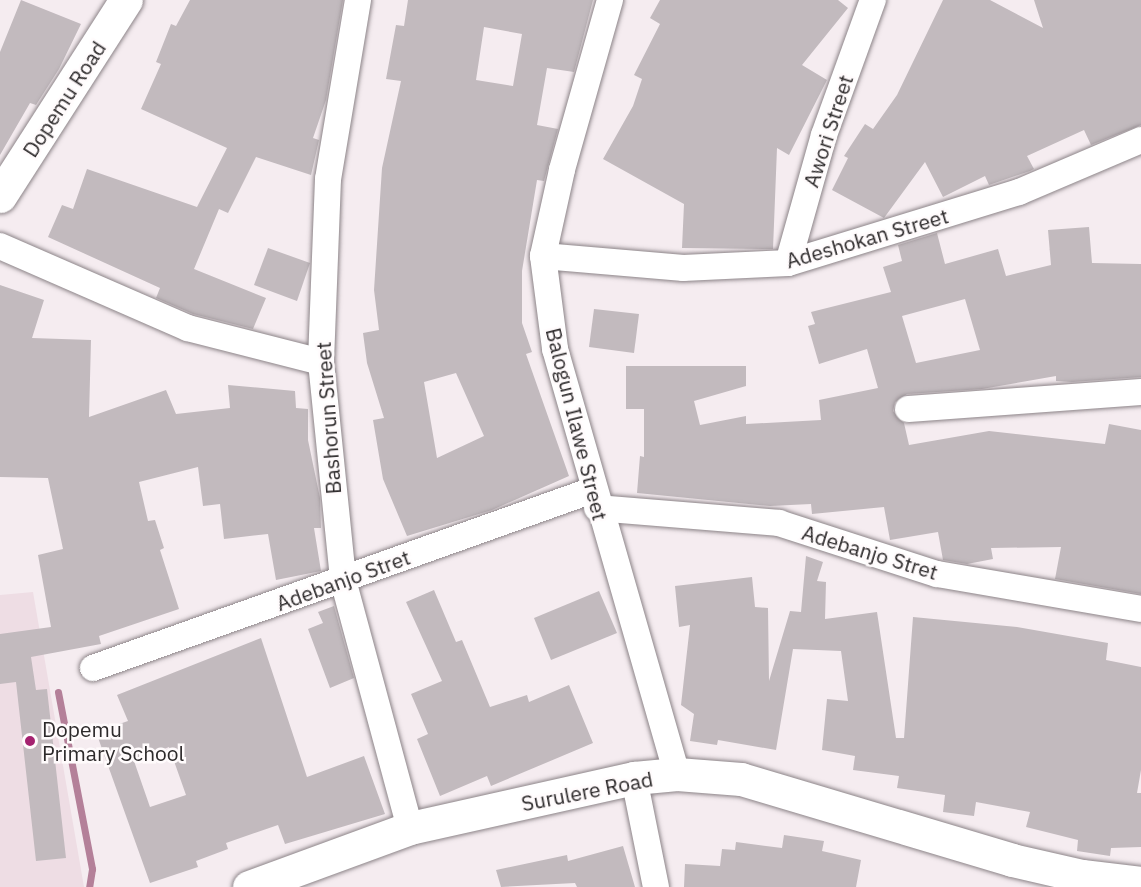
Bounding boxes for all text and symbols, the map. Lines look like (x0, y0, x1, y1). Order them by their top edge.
street label: Dopemu Road (17, 36, 111, 162)
street label: Awori Street (798, 72, 858, 190)
street label: Adeshokan Street (783, 203, 951, 273)
street label: Balogun Ilawe Street (541, 325, 613, 523)
street label: Bashorun Street (310, 341, 346, 495)
street label: Adebanjo Stret (799, 519, 941, 585)
street label: Adebanjo Stret (273, 544, 413, 616)
place label: Dopemu Primary School (42, 716, 184, 766)
marker: Dopemu Primary School (23, 734, 37, 748)
street label: Surulere Road (519, 766, 655, 816)

